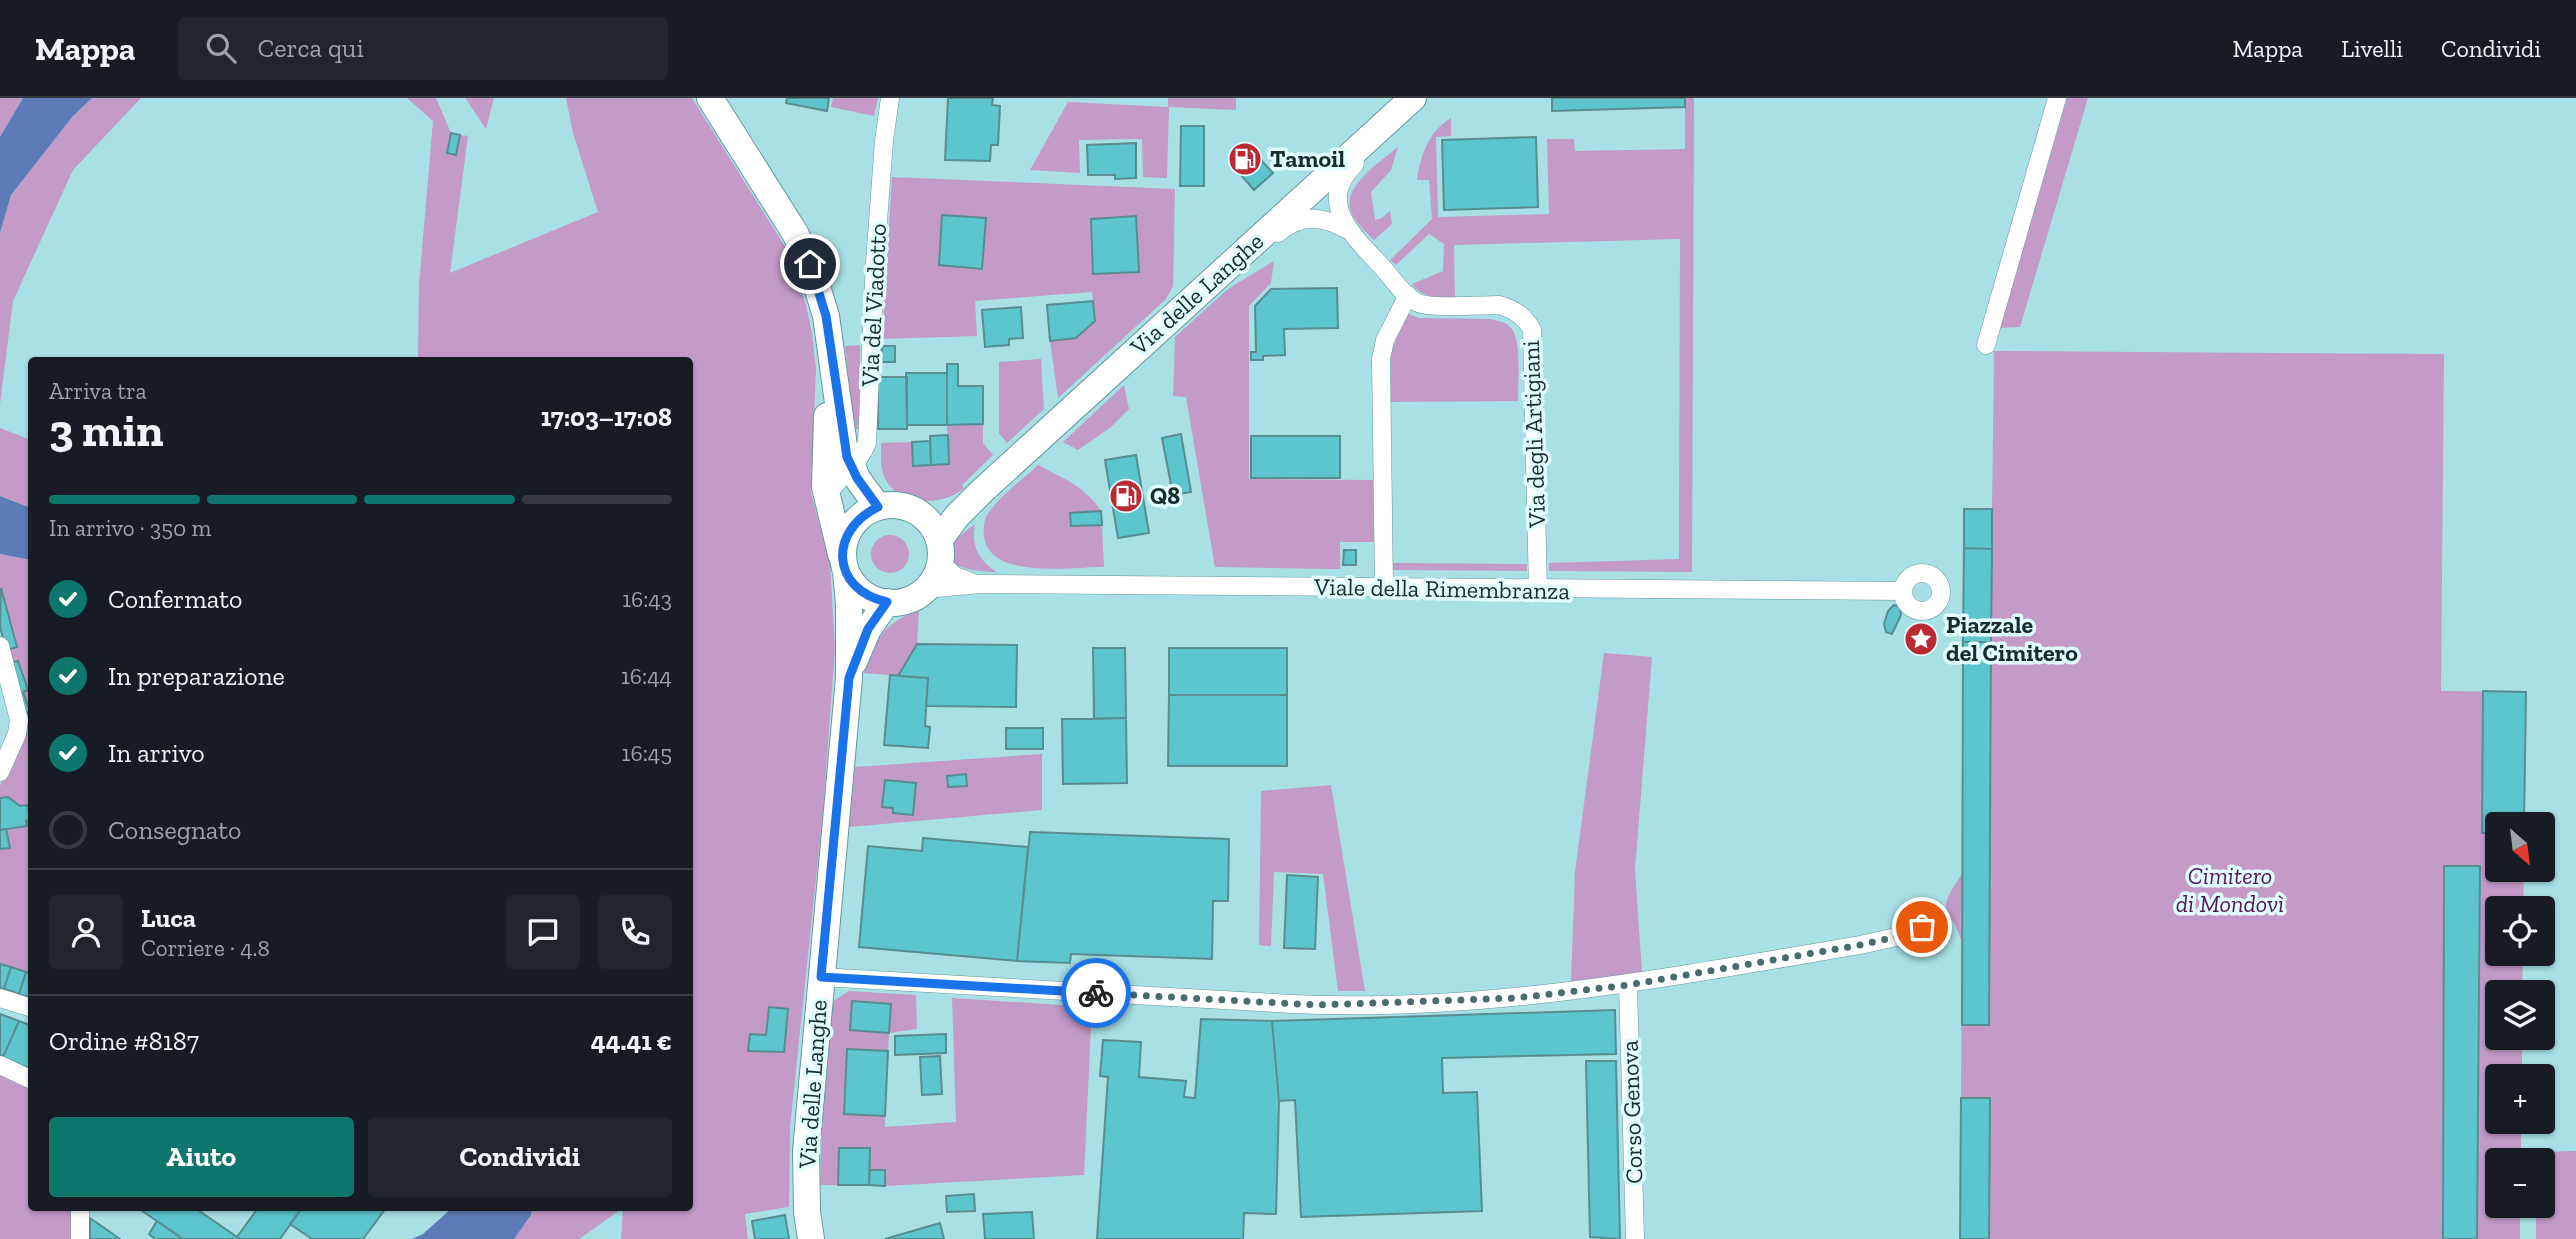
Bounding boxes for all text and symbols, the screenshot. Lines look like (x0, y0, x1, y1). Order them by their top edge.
search box (178, 17, 668, 80)
text: Mappa (35, 29, 136, 68)
icon: search (202, 29, 240, 67)
text: Cerca qui (258, 32, 364, 64)
text: Mappa (2232, 34, 2303, 63)
text: Livelli (2341, 34, 2403, 63)
text: Condividi (2441, 34, 2541, 63)
fuel station icon: Tamoil (1226, 140, 1264, 178)
place label: Tamoil (1270, 144, 1345, 173)
street label: Via del Viadotto (855, 223, 892, 388)
street label: Via delle Langhe (1123, 226, 1269, 362)
pin (780, 234, 840, 294)
icon: home (791, 245, 829, 283)
street label: Via degli Artigiani (1516, 340, 1551, 529)
text: Arriva tra (49, 377, 147, 405)
text: 17:03–17:08 (541, 401, 672, 433)
text: 3 min (49, 403, 163, 458)
fuel station icon: Q8 (1107, 477, 1145, 515)
place label: Q8 (1150, 481, 1180, 510)
text: In arrivo · 350 m (49, 514, 211, 542)
street label: Viale della Rimembranza (1313, 572, 1571, 605)
icon: check (49, 580, 87, 618)
text: Confermato (108, 583, 242, 615)
text: 16:43 (622, 585, 672, 613)
place label: Piazzale del Cimitero (1946, 610, 2078, 667)
place icon: Piazzale del Cimitero (1902, 620, 1940, 658)
icon: check (49, 657, 87, 695)
text: In preparazione (108, 660, 285, 692)
text: 16:44 (621, 662, 672, 690)
icon: check (49, 734, 87, 772)
text: In arrivo (108, 737, 205, 769)
text: 16:45 (622, 739, 672, 767)
north arrow (2485, 812, 2555, 882)
map controls (2485, 812, 2555, 1218)
text: Consegnato (108, 814, 241, 846)
park label: Cimitero di Mondovì (2176, 861, 2284, 918)
button: person (49, 895, 123, 969)
button: chat (506, 895, 580, 969)
button: phone (598, 895, 672, 969)
button: locate (2485, 896, 2555, 966)
pin (1892, 897, 1952, 957)
text: Luca (141, 902, 196, 934)
icon: bag (1903, 908, 1941, 946)
text: Corriere · 4.8 (141, 934, 270, 962)
courier (1061, 958, 1131, 1028)
icon: bike (1077, 974, 1115, 1012)
button: layers (2485, 980, 2555, 1050)
street label: Via delle Langhe (792, 999, 833, 1170)
text: Ordine #8187 (49, 1025, 199, 1057)
text: 44.41 € (591, 1025, 672, 1057)
street label: Corso Genova (1614, 1039, 1648, 1184)
button: + (2485, 1064, 2555, 1134)
button: Aiuto (49, 1117, 354, 1197)
button: Condividi (368, 1117, 672, 1197)
button: − (2485, 1148, 2555, 1218)

